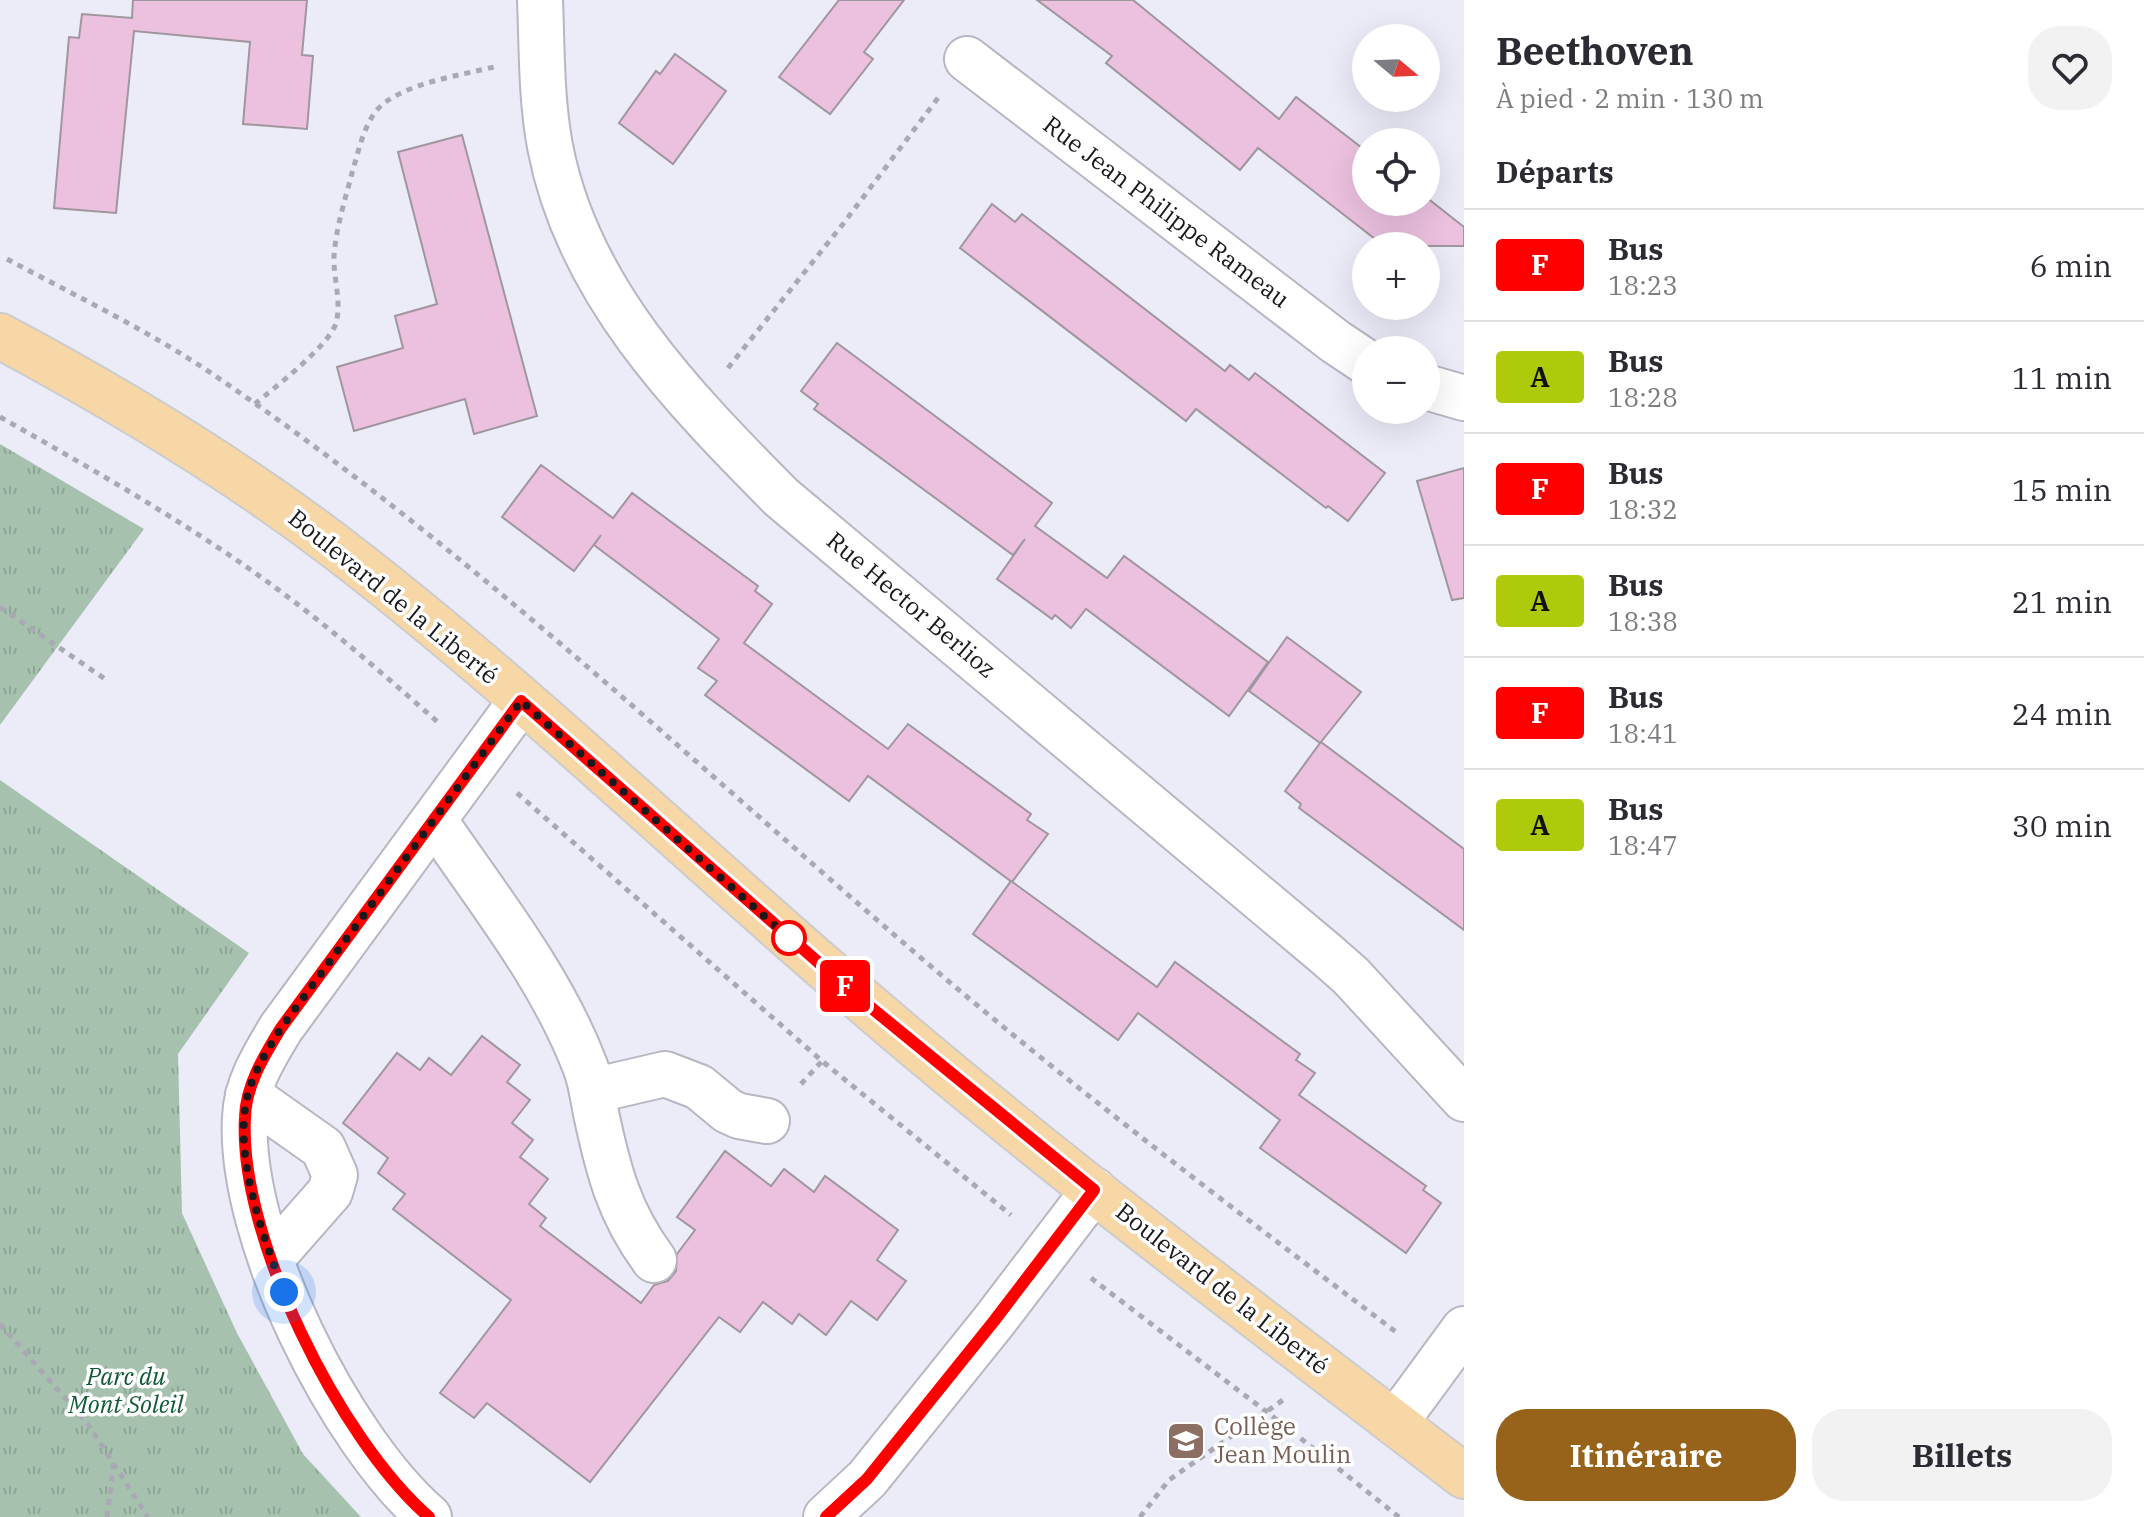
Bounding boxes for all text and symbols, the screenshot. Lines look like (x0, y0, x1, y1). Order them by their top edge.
north arrow (1352, 24, 1440, 112)
map controls (1352, 24, 1440, 424)
text: Beethoven (1496, 26, 1694, 75)
button: heart (2028, 26, 2112, 110)
text: À pied · 2 min · 130 m (1496, 81, 1764, 115)
street label: Rue Jean Philippe Rameau (1037, 108, 1296, 315)
button: locate (1352, 128, 1440, 216)
text: Départs (1496, 152, 1614, 191)
text: Bus (1608, 229, 1663, 268)
button: + (1352, 232, 1440, 320)
text: F (1531, 246, 1549, 283)
text: 6 min (2030, 246, 2112, 285)
text: 18:23 (1608, 268, 1678, 302)
button: − (1352, 336, 1440, 424)
text: Bus (1608, 341, 1663, 380)
text: A (1530, 358, 1550, 395)
text: 11 min (2012, 358, 2112, 397)
text: 18:28 (1608, 380, 1678, 414)
text: Bus (1608, 453, 1663, 492)
text: F (1531, 470, 1549, 507)
text: 15 min (2012, 470, 2112, 509)
text: 18:32 (1608, 492, 1678, 526)
street label: Boulevard de la Liberté (282, 502, 505, 691)
street label: Rue Hector Berlioz (820, 524, 1003, 684)
text: Bus (1608, 565, 1663, 604)
text: A (1530, 582, 1550, 619)
text: 21 min (2012, 582, 2112, 621)
text: 18:38 (1608, 604, 1678, 638)
text: Bus (1608, 677, 1663, 716)
text: F (1531, 694, 1549, 731)
text: 24 min (2012, 694, 2112, 733)
text: 18:41 (1608, 716, 1678, 750)
text: Bus (1608, 789, 1663, 828)
text: A (1530, 806, 1550, 843)
text: 30 min (2012, 806, 2112, 845)
text: 18:47 (1608, 828, 1678, 862)
unlabelled marker (772, 921, 806, 955)
line badge: F (819, 960, 871, 1012)
text: F (836, 967, 854, 1004)
street label: Boulevard de la Liberté (1110, 1195, 1335, 1381)
your location (264, 1272, 304, 1312)
park label: Parc du Mont Soleil (68, 1360, 185, 1420)
button: Itinéraire (1496, 1409, 1796, 1501)
button: Billets (1812, 1409, 2112, 1501)
place label: Collège Jean Moulin (1214, 1410, 1351, 1470)
school or university icon: Collège Jean Moulin (1165, 1420, 1207, 1462)

